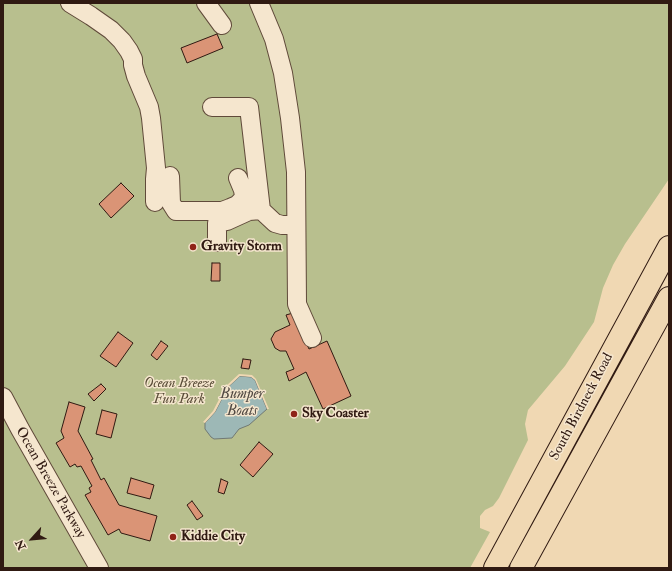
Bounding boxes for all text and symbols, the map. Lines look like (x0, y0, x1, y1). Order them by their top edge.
place label: Gravity Storm (201, 239, 282, 255)
marker: Gravity Storm (188, 242, 198, 252)
street label: South Birdneck Road (547, 351, 617, 463)
park label: Ocean Breeze Fun Park (144, 376, 214, 408)
water label: Bumper Boats (220, 386, 264, 421)
place label: Sky Coaster (302, 406, 369, 422)
marker: Sky Coaster (289, 409, 299, 419)
street label: Ocean Breeze Parkway (11, 424, 89, 542)
north arrow (12, 519, 52, 559)
place label: Kiddie City (181, 529, 245, 545)
marker: Kiddie City (168, 532, 178, 542)
text: N (13, 537, 29, 552)

